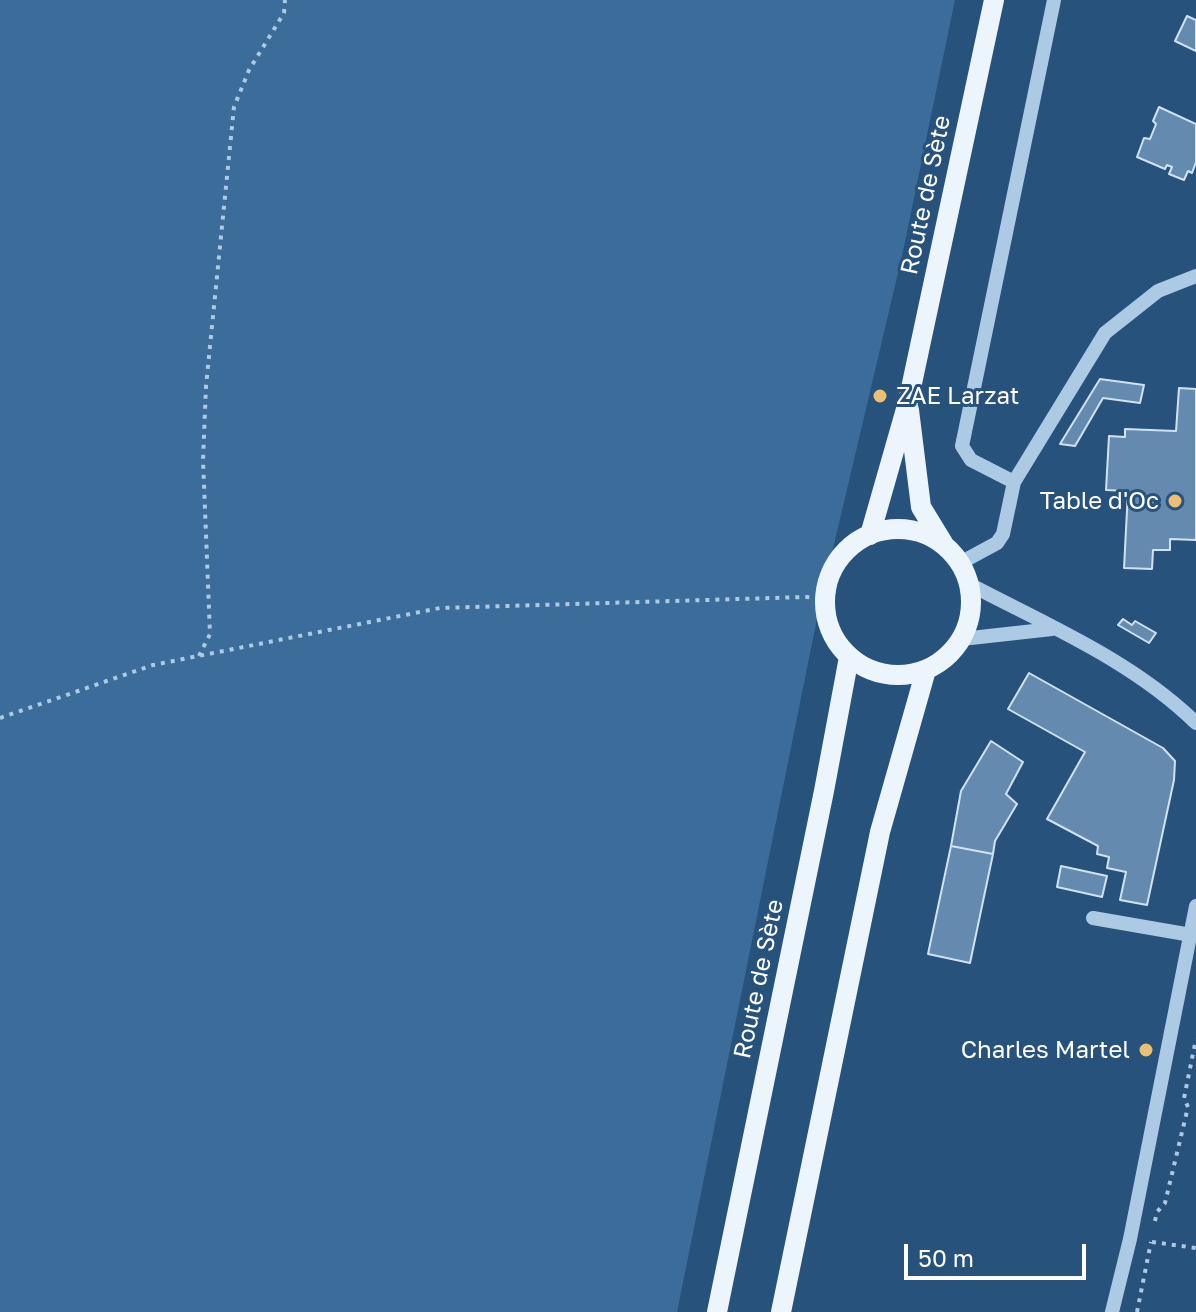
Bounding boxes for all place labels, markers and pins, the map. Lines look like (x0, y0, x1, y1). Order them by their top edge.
place label: ZAE Larzat (896, 382, 1019, 410)
marker: ZAE Larzat (871, 387, 889, 405)
place label: Table d'Oc (1040, 487, 1159, 515)
marker: Table d'Oc (1166, 492, 1184, 510)
place label: Charles Martel (961, 1036, 1130, 1064)
marker: Charles Martel (1137, 1041, 1155, 1059)

